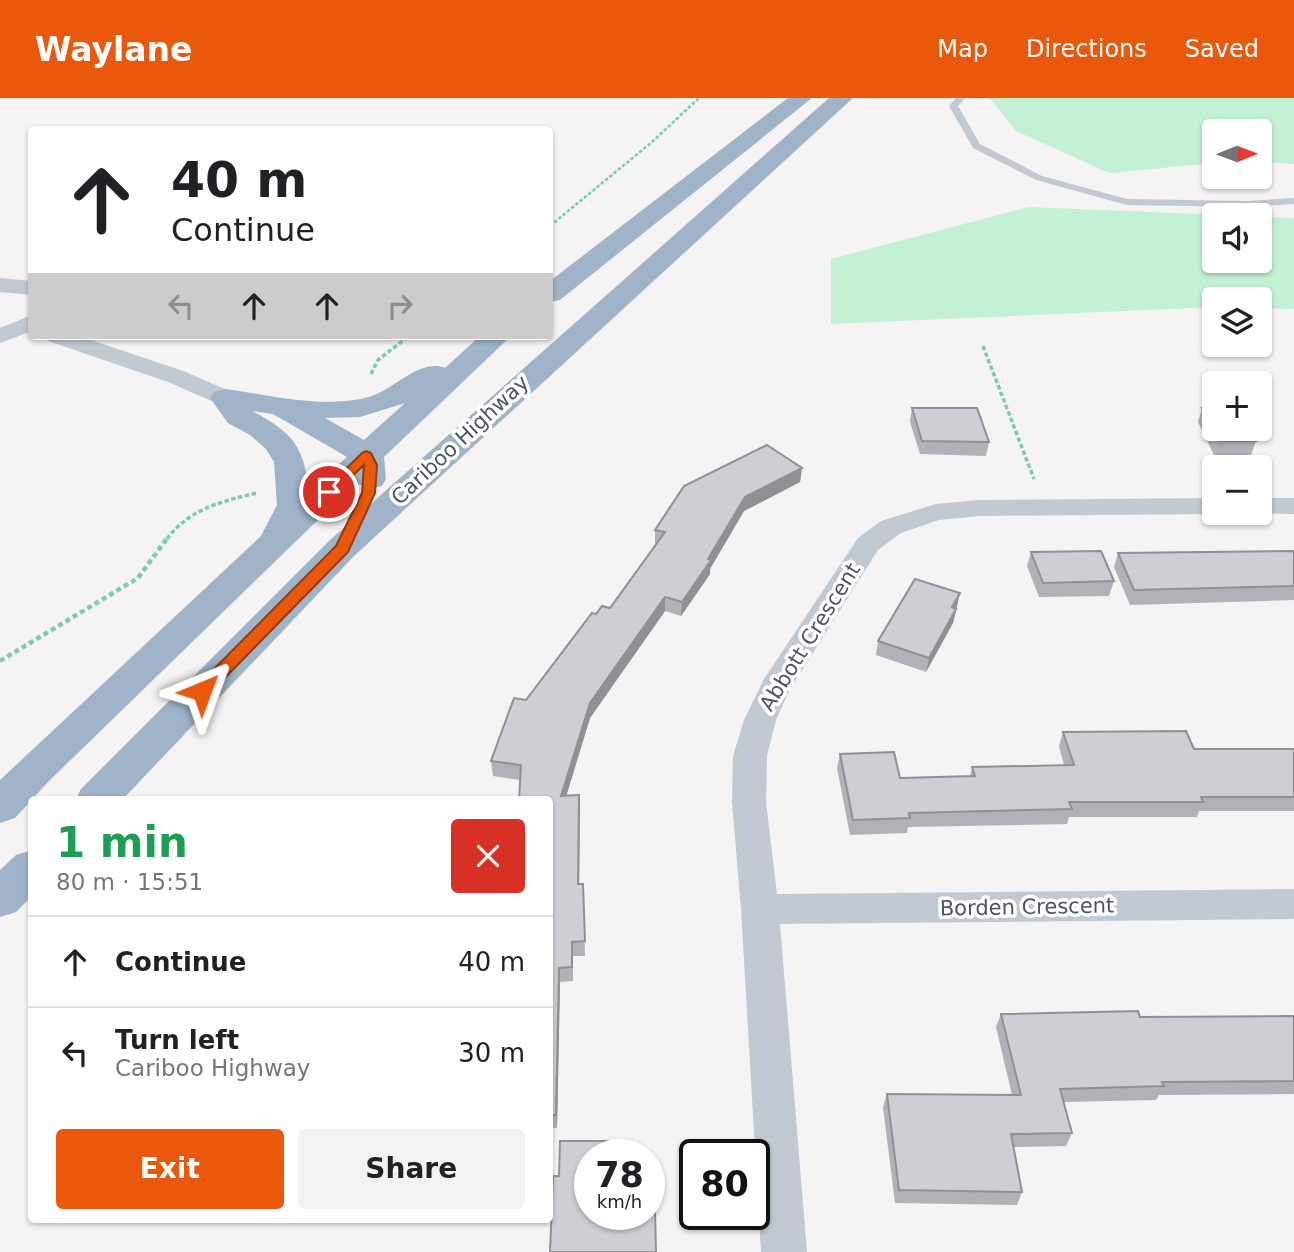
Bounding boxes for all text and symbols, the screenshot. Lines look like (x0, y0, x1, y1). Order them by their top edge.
text: Waylane (35, 30, 192, 69)
text: Map (937, 35, 988, 63)
text: Directions (1026, 35, 1147, 63)
text: Saved (1185, 35, 1259, 63)
north arrow (1202, 119, 1272, 189)
map controls (1202, 119, 1272, 525)
text: 40 m (171, 152, 307, 209)
icon: ahead (56, 154, 147, 245)
button: sound (1202, 203, 1272, 273)
text: Continue (171, 211, 315, 249)
icon: left (162, 287, 200, 325)
icon: ahead (235, 287, 273, 325)
icon: ahead (308, 287, 346, 325)
icon: right (381, 287, 419, 325)
button: layers (1202, 287, 1272, 357)
street label: Cariboo Highway (387, 370, 533, 510)
button: + (1202, 371, 1272, 441)
button: − (1202, 455, 1272, 525)
pin (299, 462, 359, 522)
icon: arrive (310, 473, 348, 511)
street label: Abbott Crescent (755, 559, 865, 715)
position arrow (165, 654, 239, 728)
text: 1 min (56, 818, 188, 867)
button: close (451, 819, 525, 893)
text: 80 m · 15:51 (56, 869, 203, 895)
street label: Borden Crescent (940, 893, 1114, 921)
icon: ahead (56, 943, 94, 981)
text: Continue (115, 947, 246, 977)
text: 40 m (458, 947, 525, 977)
text: Turn left (115, 1025, 239, 1055)
icon: left (56, 1034, 94, 1072)
text: 30 m (458, 1038, 525, 1068)
text: Cariboo Highway (115, 1055, 310, 1081)
button: Exit (56, 1129, 284, 1209)
button: Share (298, 1129, 525, 1209)
speed limit sign: 80 (679, 1139, 770, 1230)
text: 78 (595, 1155, 644, 1195)
text: km/h (597, 1191, 642, 1212)

